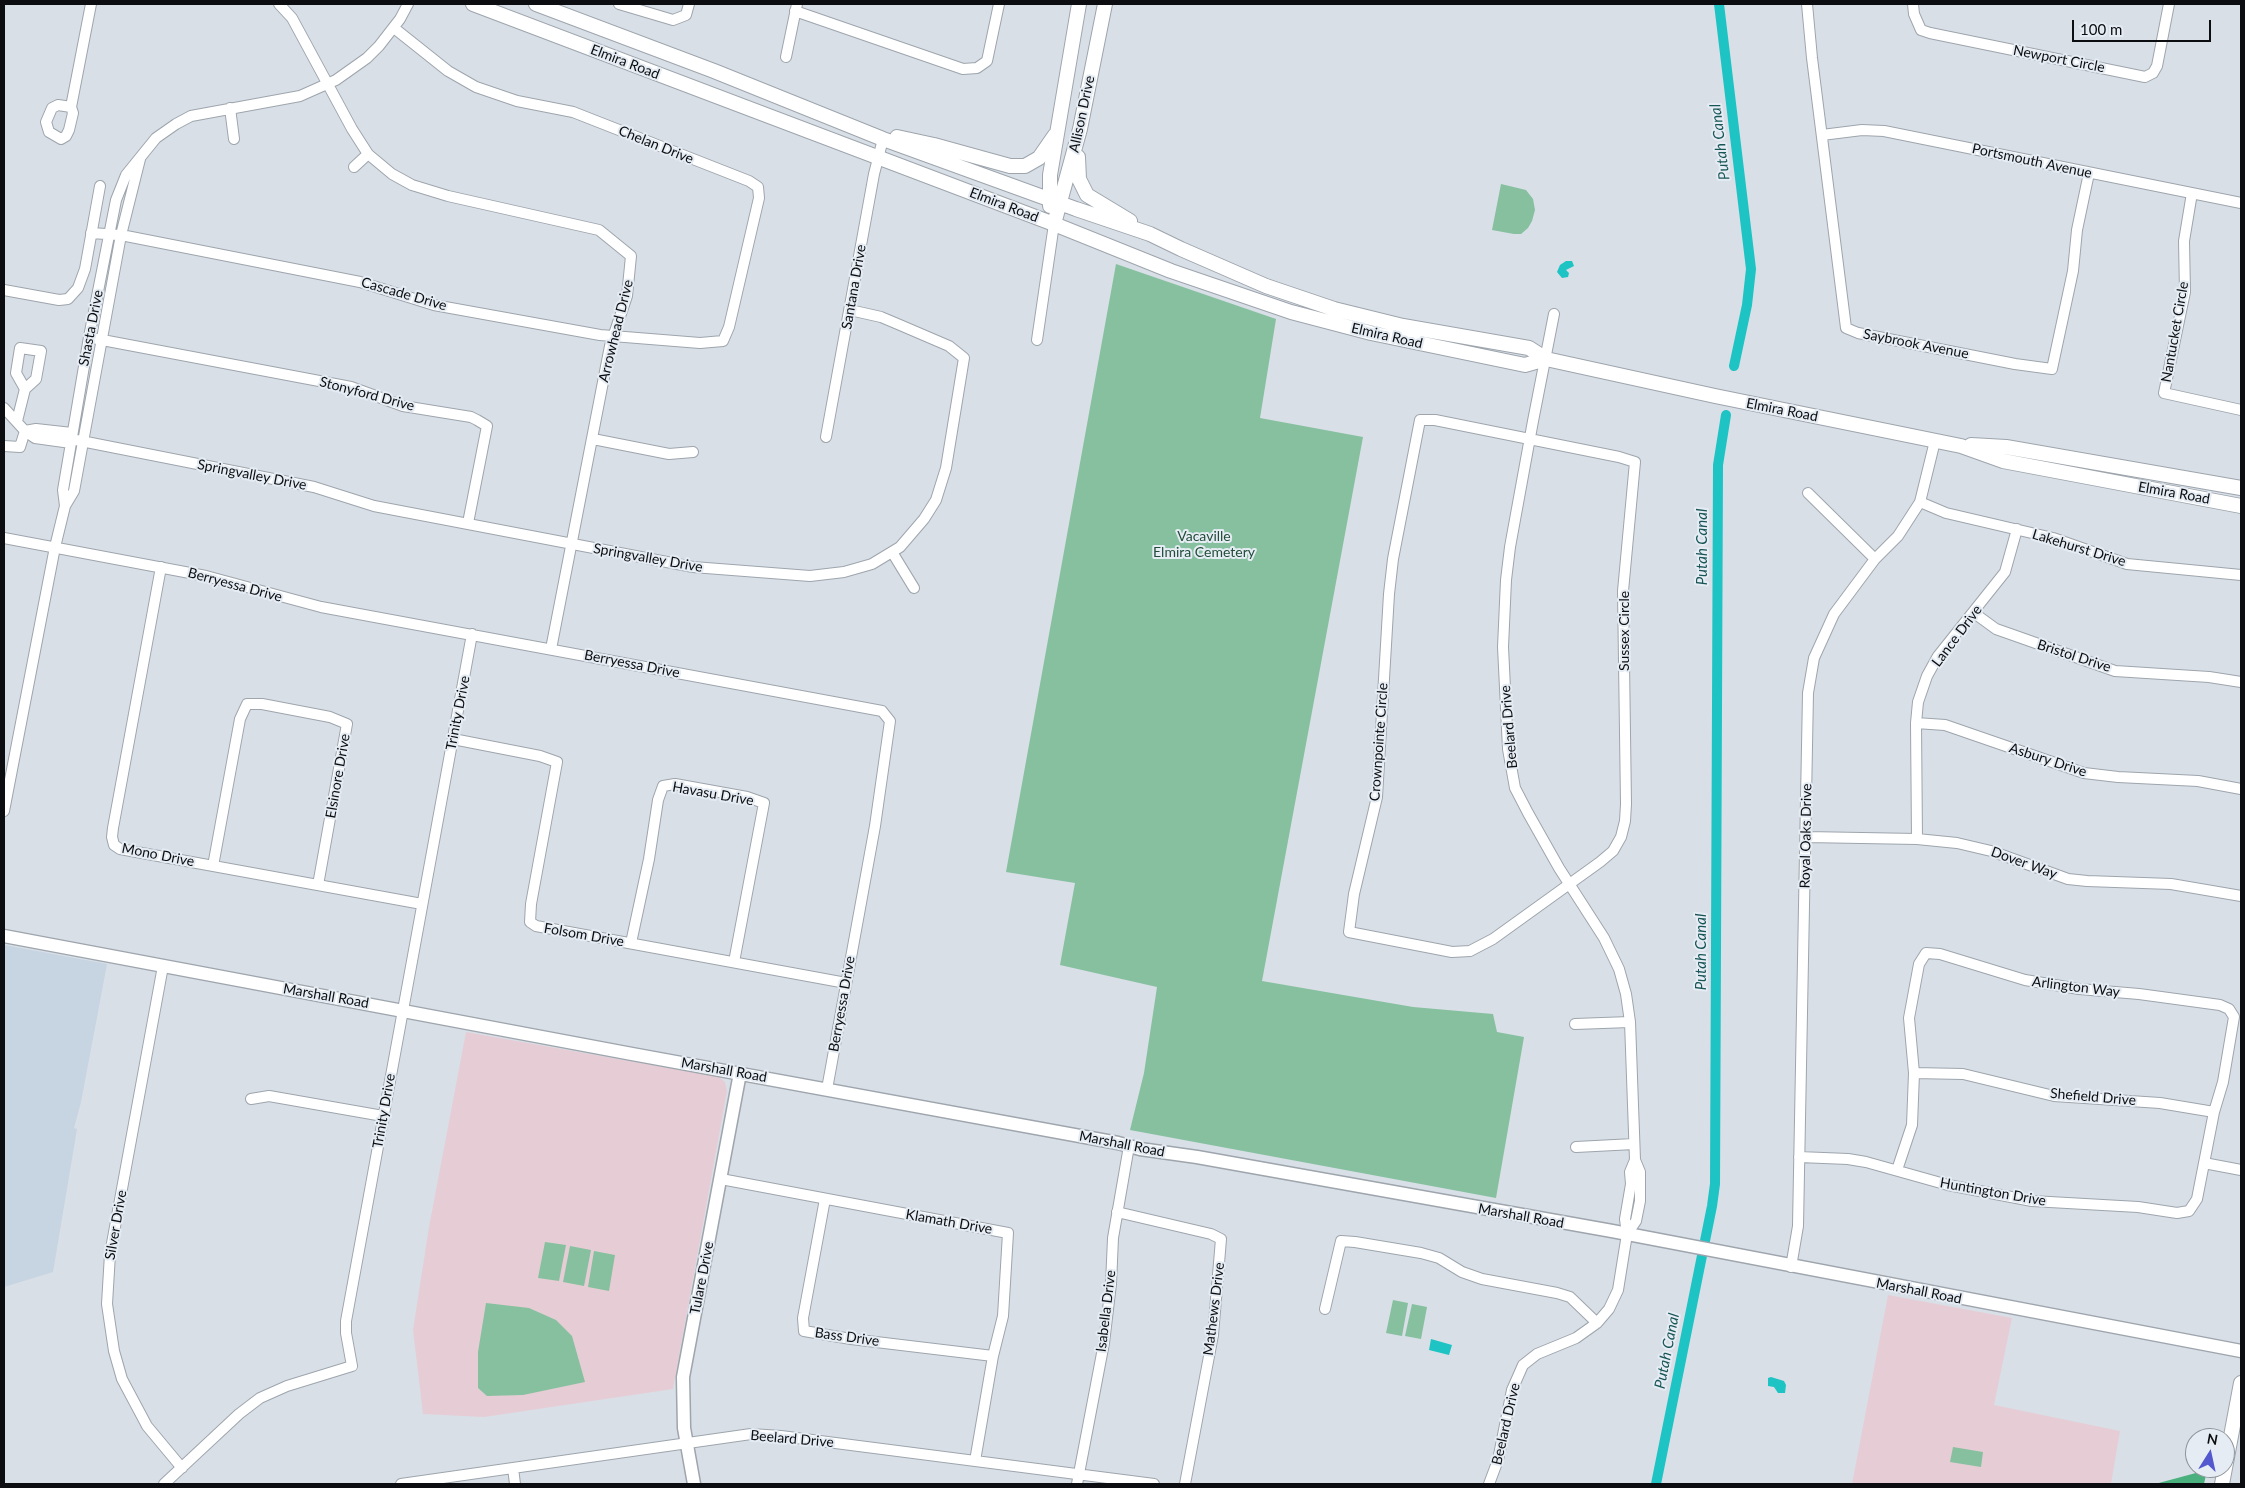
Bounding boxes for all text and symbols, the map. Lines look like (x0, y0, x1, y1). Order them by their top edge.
scale bar (2075, 10, 2214, 42)
text: 100 m (2080, 20, 2122, 38)
street label: Elmira Road (588, 41, 662, 83)
street label: Newport Circle (2012, 42, 2106, 76)
street label: Allison Drive (1066, 74, 1098, 154)
water label: Putah Canal (1706, 103, 1734, 181)
street label: Chelan Drive (616, 122, 696, 168)
street label: Portsmouth Avenue (1971, 140, 2093, 182)
street label: Elmira Road (967, 184, 1041, 226)
street label: Santana Drive (838, 243, 870, 331)
street label: Cascade Drive (359, 274, 449, 314)
street label: Arrowhead Drive (595, 278, 637, 384)
street label: Nantucket Circle (2158, 280, 2192, 384)
street label: Shasta Drive (75, 288, 107, 368)
street label: Elmira Road (1350, 320, 1424, 352)
street label: Saybrook Avenue (1862, 326, 1970, 362)
street label: Stonyford Drive (318, 373, 416, 415)
street label: Elmira Road (1745, 395, 1819, 425)
street label: Springvalley Drive (196, 456, 308, 494)
street label: Elmira Road (2137, 478, 2211, 508)
water label: Putah Canal (1693, 509, 1711, 585)
street label: Lakehurst Drive (2030, 526, 2128, 570)
park label: Vacaville Elmira Cemetery (1153, 528, 1255, 560)
street label: Springvalley Drive (592, 540, 704, 576)
street label: Berryessa Drive (186, 564, 284, 606)
street label: Sussex Circle (1616, 591, 1632, 671)
street label: Lance Drive (1928, 602, 1986, 670)
street label: Bristol Drive (2035, 636, 2113, 676)
street label: Berryessa Drive (583, 647, 681, 681)
street label: Trinity Drive (443, 674, 473, 752)
street label: Crownpointe Circle (1366, 682, 1392, 802)
street label: Beelard Drive (1497, 685, 1521, 769)
street label: Elsinore Drive (322, 732, 354, 820)
street label: Asbury Drive (2007, 740, 2089, 780)
street label: Havasu Drive (671, 779, 755, 809)
street label: Royal Oaks Drive (1797, 783, 1815, 889)
street label: Mono Drive (120, 840, 196, 870)
street label: Dover Way (1989, 843, 2059, 883)
water label: Putah Canal (1692, 914, 1710, 990)
street label: Folsom Drive (543, 920, 625, 950)
street label: Berryessa Drive (825, 955, 859, 1053)
street label: Arlington Way (2031, 973, 2121, 1001)
street label: Marshall Road (282, 980, 370, 1012)
street label: Marshall Road (680, 1054, 768, 1086)
street label: Trinity Drive (369, 1072, 399, 1150)
street label: Shefield Drive (2049, 1085, 2137, 1109)
street label: Marshall Road (1078, 1127, 1166, 1161)
street label: Huntington Drive (1939, 1174, 2047, 1210)
street label: Silver Drive (102, 1189, 130, 1261)
street label: Marshall Road (1477, 1200, 1565, 1232)
street label: Klamath Drive (904, 1206, 994, 1238)
street label: Tulare Drive (687, 1240, 717, 1316)
street label: Mathews Drive (1200, 1261, 1228, 1357)
street label: Isabella Drive (1093, 1269, 1119, 1353)
street label: Marshall Road (1875, 1274, 1963, 1308)
water label: Putah Canal (1651, 1312, 1683, 1390)
street label: Bass Drive (814, 1324, 880, 1350)
street label: Beelard Drive (1488, 1381, 1524, 1467)
street label: Beelard Drive (750, 1427, 834, 1451)
north arrow (2185, 1428, 2235, 1478)
text: N (2206, 1429, 2219, 1448)

